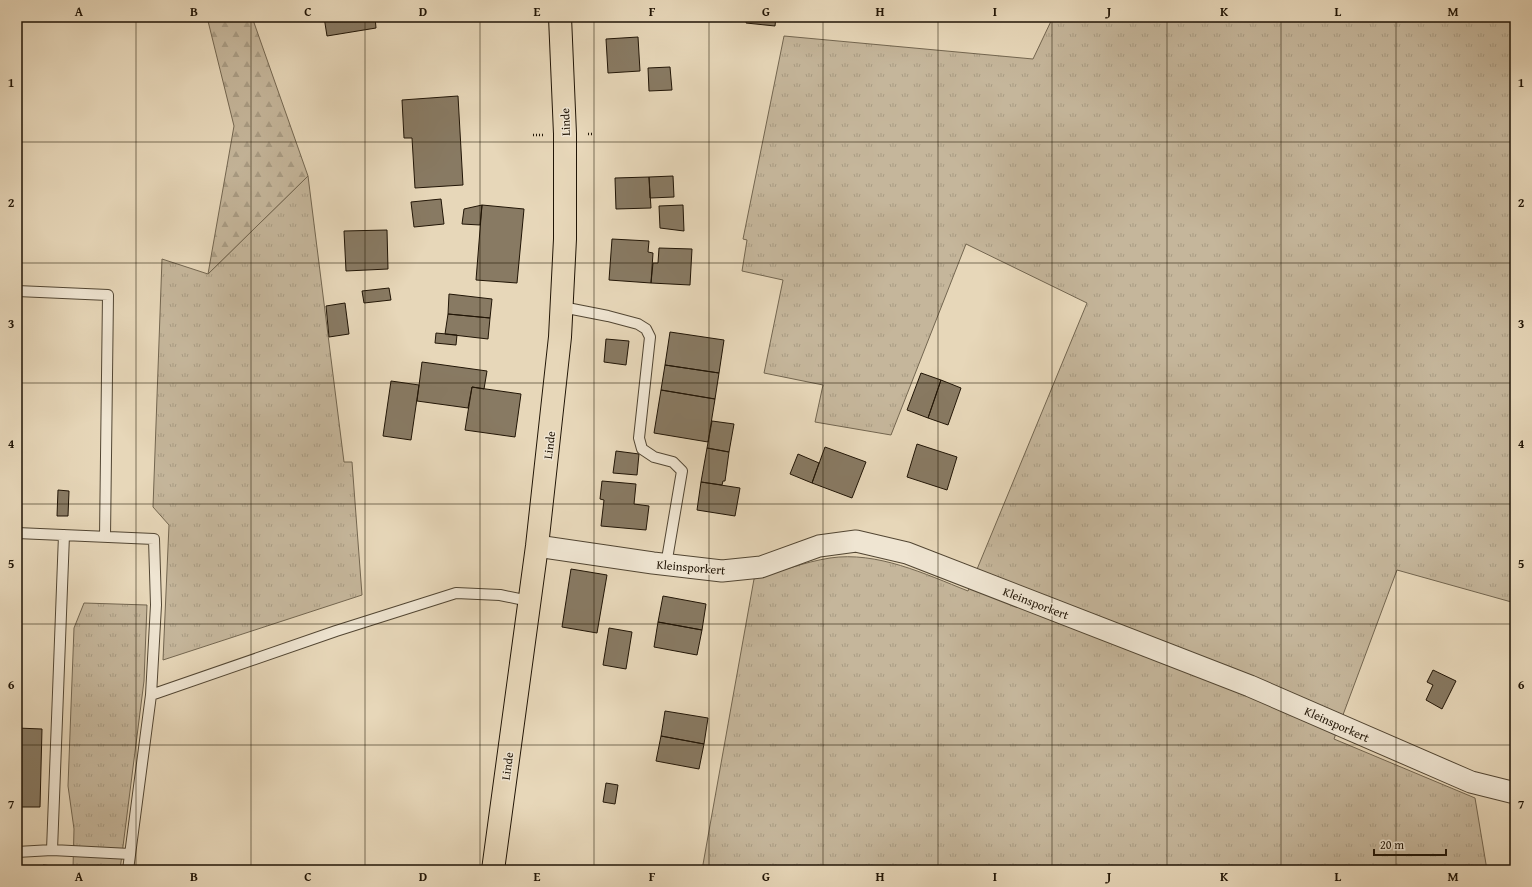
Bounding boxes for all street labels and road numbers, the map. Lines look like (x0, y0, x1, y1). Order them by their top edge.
street label: Linde (556, 107, 574, 136)
street label: Linde (539, 430, 559, 460)
street label: Kleinsporkert (656, 556, 727, 579)
street label: Kleinsporkert (1001, 583, 1072, 624)
street label: Kleinsporkert (1302, 702, 1373, 746)
street label: Linde (497, 751, 517, 781)

